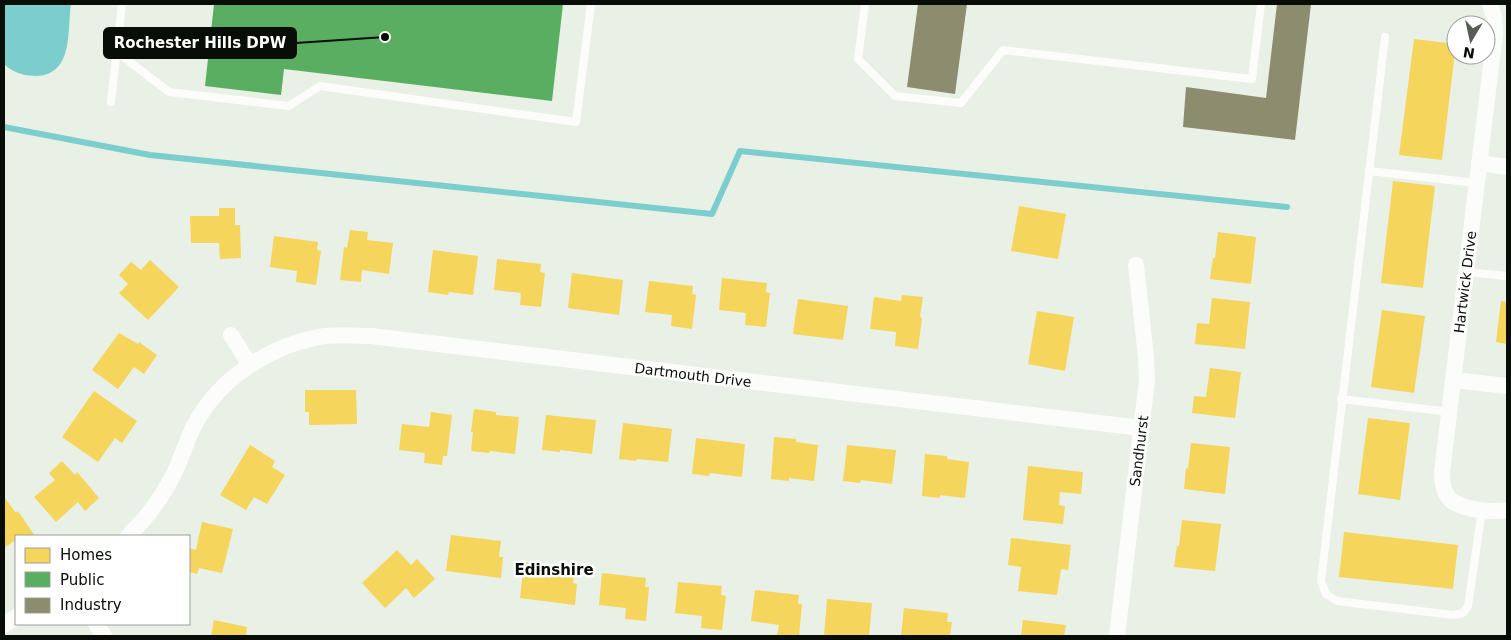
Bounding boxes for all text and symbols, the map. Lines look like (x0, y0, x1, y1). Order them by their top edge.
north arrow (1446, 15, 1496, 65)
callout: Rochester Hills DPW (104, 28, 296, 58)
text: Rochester Hills DPW (114, 34, 287, 52)
text: N (1462, 44, 1476, 62)
street label: Hartwick Drive (1451, 230, 1479, 334)
street label: Dartmouth Drive (634, 360, 752, 390)
street label: Sandhurst (1127, 414, 1151, 487)
legend (15, 535, 190, 625)
text: Homes (60, 546, 112, 564)
district label: Edinshire (514, 561, 594, 579)
text: Public (60, 571, 104, 589)
text: Industry (60, 596, 122, 614)

